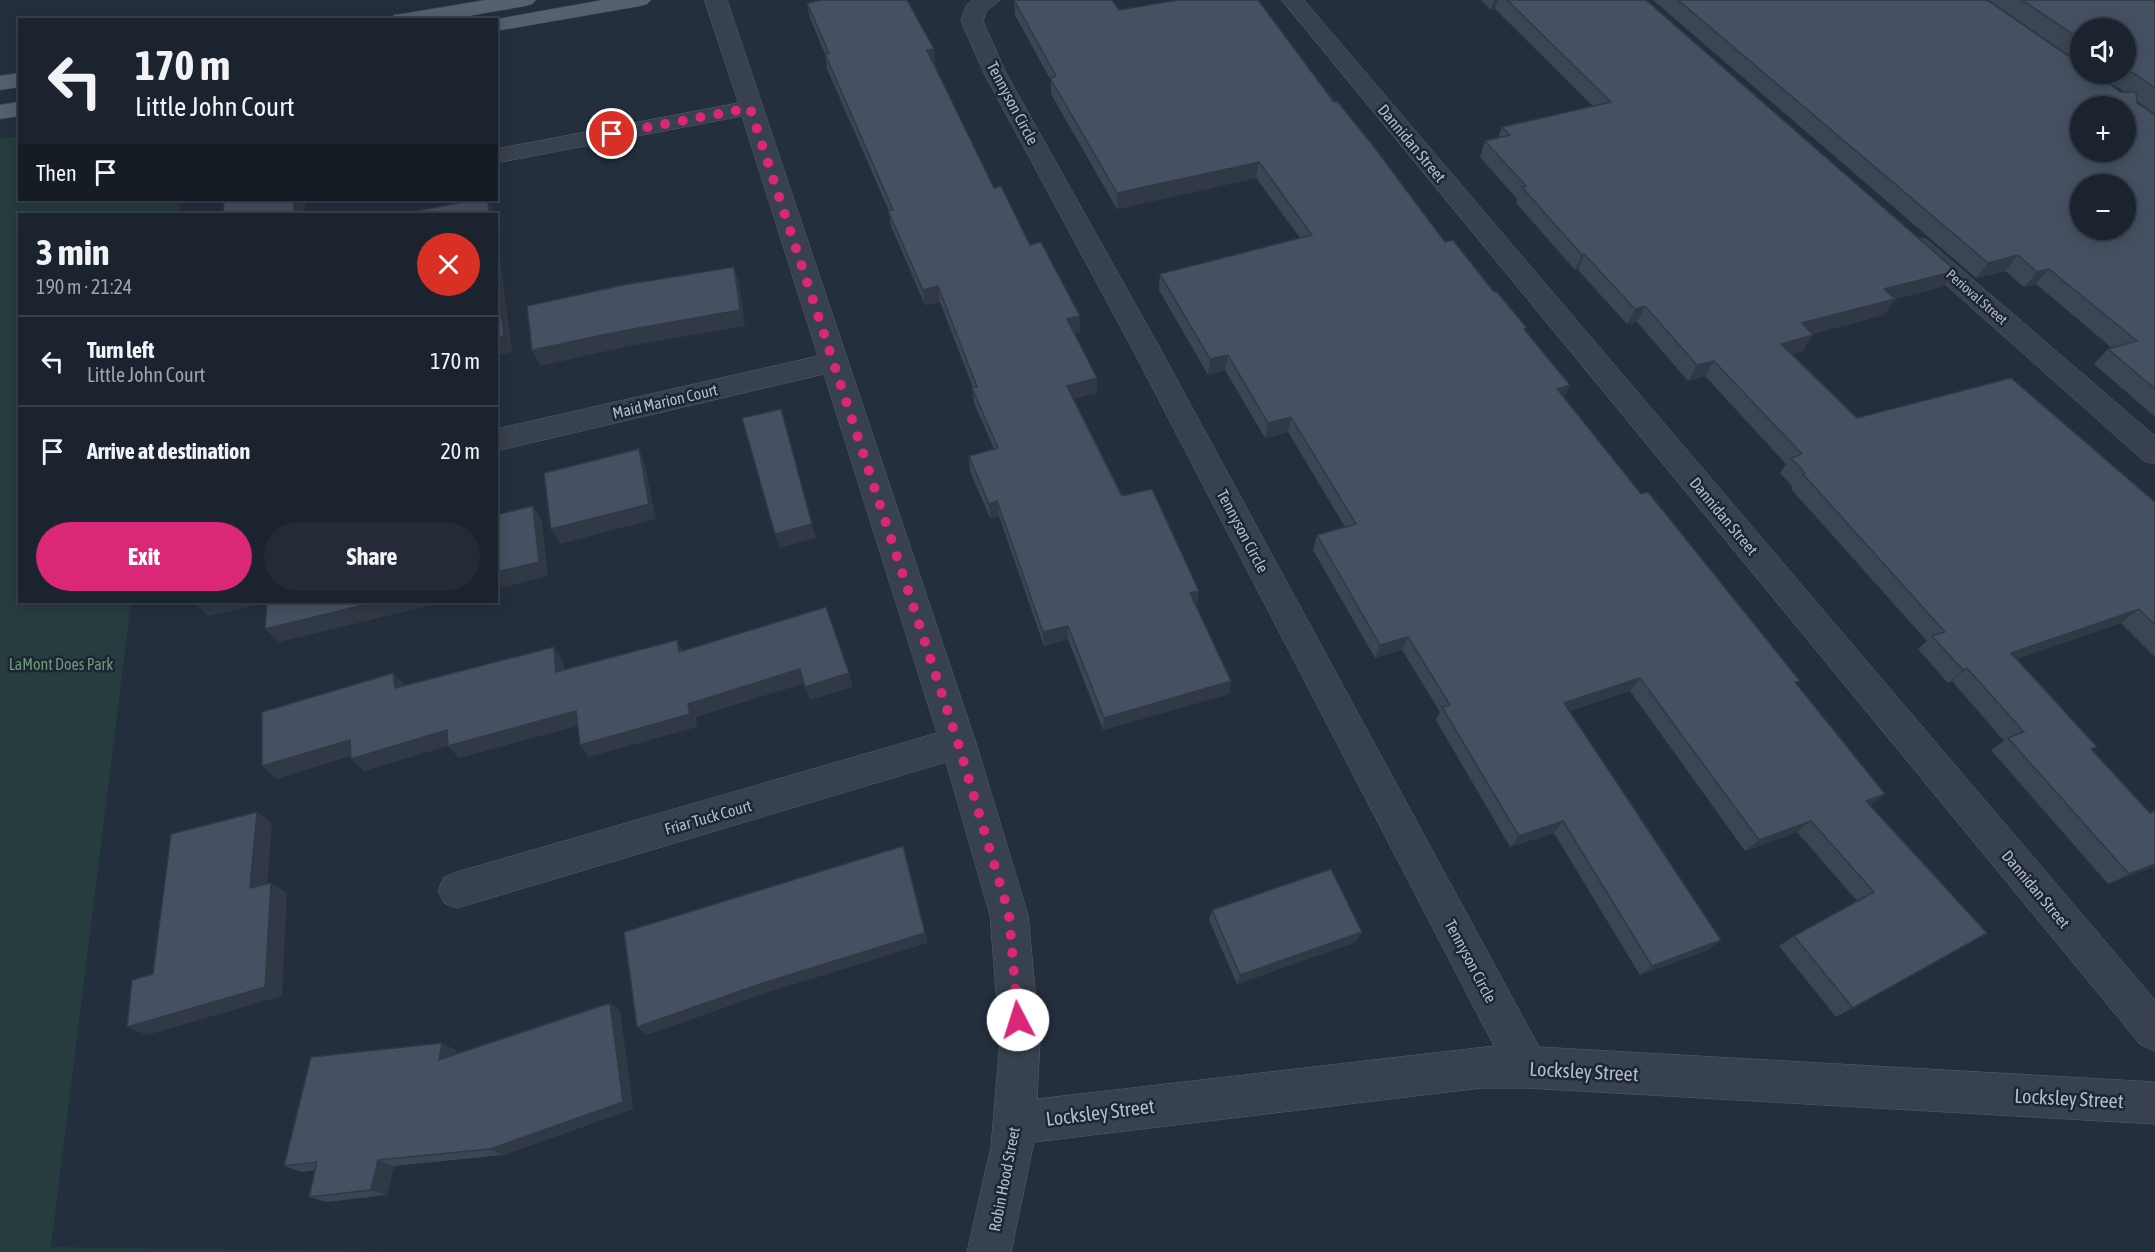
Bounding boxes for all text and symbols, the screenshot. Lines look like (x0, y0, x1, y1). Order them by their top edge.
map controls (2070, 18, 2136, 240)
button: sound (2070, 18, 2136, 84)
text: 170 m (135, 41, 230, 89)
icon: left (36, 42, 114, 120)
street label: Tennyson Circle (983, 58, 1042, 148)
text: Little John Court (135, 91, 295, 122)
button: + (2070, 96, 2136, 162)
street label: Dannidan Street (1374, 101, 1450, 186)
pin (586, 108, 637, 159)
icon: arrive (595, 117, 628, 150)
icon: arrive (89, 156, 122, 189)
text: Then (36, 160, 77, 186)
button: − (2070, 174, 2136, 240)
text: 3 min (36, 231, 110, 273)
button: close (417, 233, 480, 296)
street label: Perioval Street (1943, 266, 2011, 328)
text: 190 m · 21:24 (36, 275, 132, 298)
text: Turn left (87, 337, 154, 363)
icon: left (36, 345, 69, 378)
text: 170 m (430, 348, 480, 374)
text: Little John Court (87, 363, 205, 386)
street label: Maid Marion Court (611, 380, 720, 422)
icon: arrive (36, 435, 69, 468)
text: Arrive at destination (87, 438, 250, 464)
text: 20 m (440, 438, 480, 464)
street label: Dannidan Street (1686, 474, 1762, 559)
street label: Tennyson Circle (1213, 486, 1272, 576)
button: Exit (36, 522, 252, 591)
button: Share (264, 522, 480, 591)
park label: LaMont Does Park (9, 655, 113, 673)
street label: Friar Tuck Court (662, 796, 754, 838)
street label: Dannidan Street (1998, 847, 2074, 932)
street label: Tennyson Circle (1441, 916, 1500, 1006)
position arrow (986, 988, 1050, 1052)
street label: Locksley Street (1529, 1057, 1639, 1085)
street label: Locksley Street (2014, 1084, 2124, 1112)
street label: Locksley Street (1044, 1094, 1156, 1130)
street label: Robin Hood Street (985, 1125, 1023, 1233)

